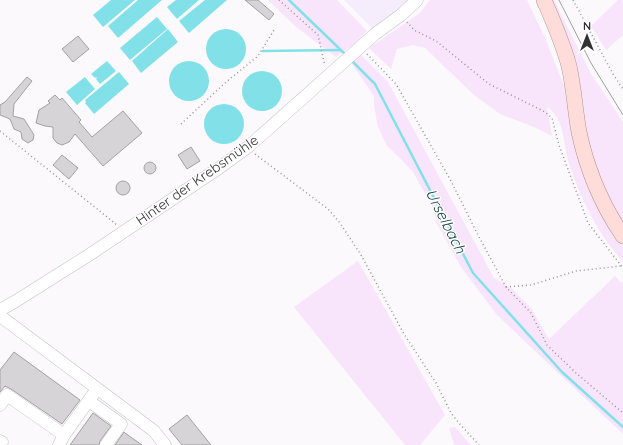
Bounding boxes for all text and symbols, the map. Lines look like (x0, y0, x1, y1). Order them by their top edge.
north arrow (567, 16, 607, 56)
text: N (583, 19, 591, 33)
street label: Hinter der Krebsmühle (132, 131, 262, 229)
water label: Urselbach (422, 186, 471, 257)

